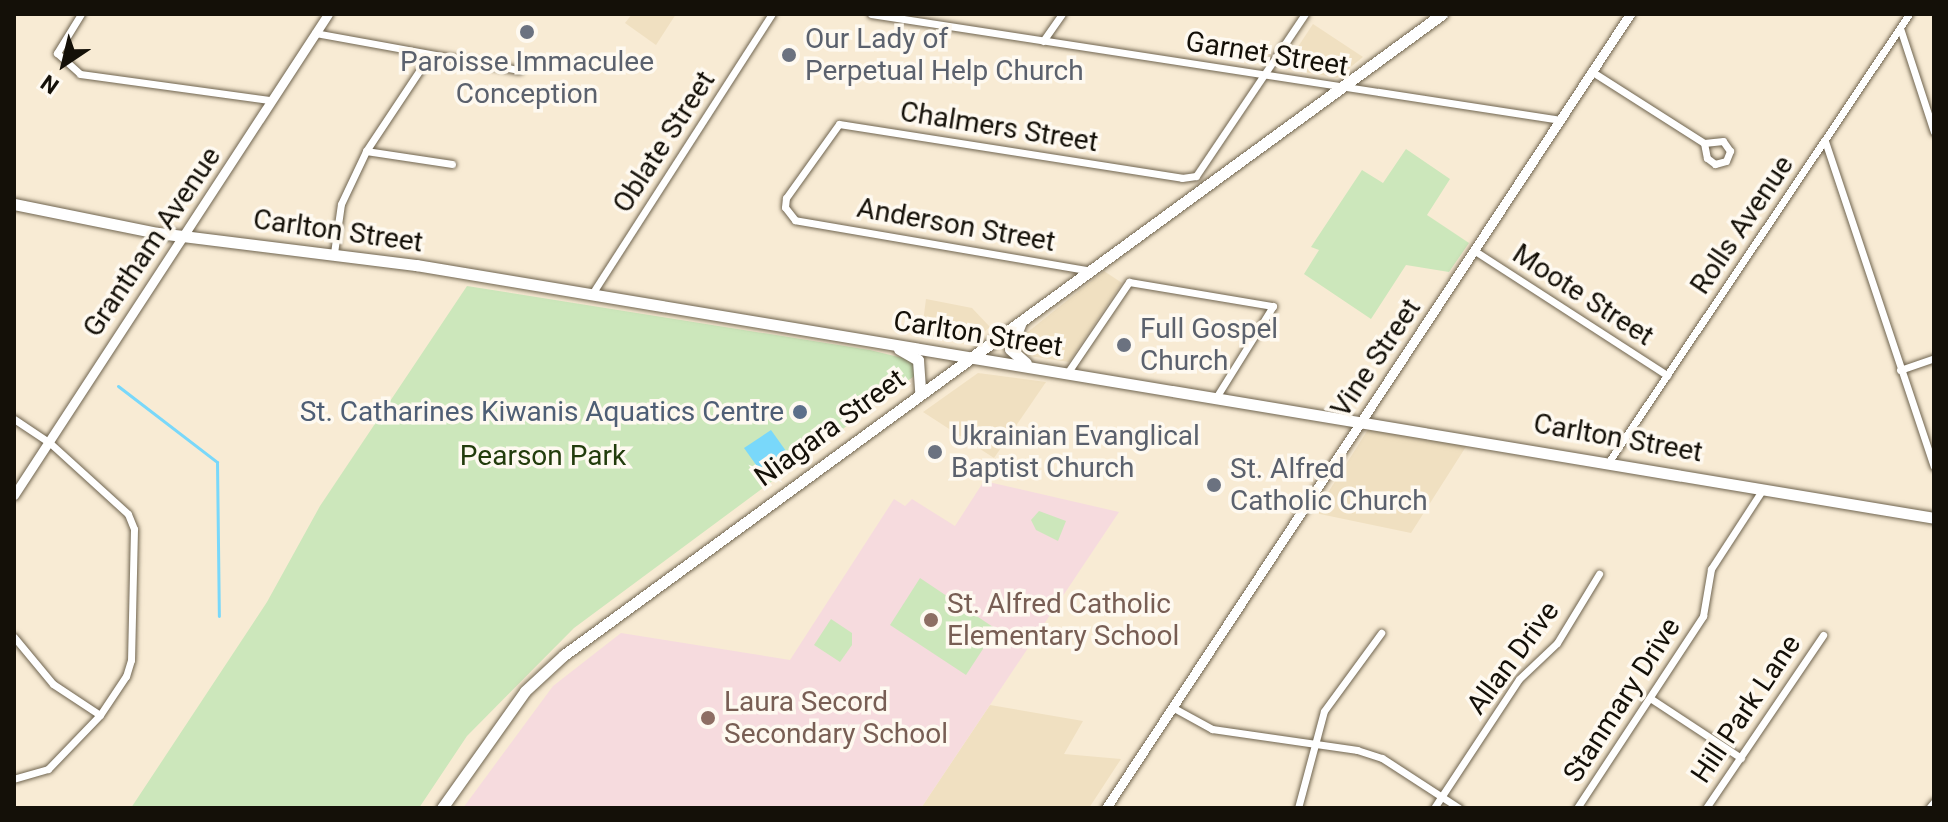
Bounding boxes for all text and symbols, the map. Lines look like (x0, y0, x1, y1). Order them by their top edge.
place label: Our Lady of Perpetual Help Church (805, 22, 1084, 88)
marker: Paroisse Immaculee Conception (518, 23, 536, 41)
north arrow (24, 24, 104, 104)
street label: Garnet Street (1183, 25, 1351, 83)
place label: Paroisse Immaculee Conception (400, 45, 654, 111)
marker: Our Lady of Perpetual Help Church (780, 46, 798, 64)
street label: Oblate Street (606, 65, 722, 219)
text: N (36, 69, 63, 99)
street label: Chalmers Street (898, 95, 1100, 159)
street label: Grantham Avenue (76, 141, 228, 343)
street label: Rolls Avenue (1683, 149, 1801, 301)
street label: Anderson Street (854, 191, 1058, 259)
street label: Carlton Street (251, 202, 425, 260)
street label: Moote Street (1506, 237, 1660, 353)
street label: Vine Street (1324, 292, 1428, 424)
street label: Carlton Street (891, 304, 1065, 364)
place label: Full Gospel Church (1140, 312, 1278, 378)
marker: Full Gospel Church (1115, 336, 1133, 354)
street label: Niagara Street (748, 362, 912, 494)
place label: St. Catharines Kiwanis Aquatics Centre (300, 395, 784, 429)
marker: St. Catharines Kiwanis Aquatics Centre (791, 403, 809, 421)
street label: Carlton Street (1531, 407, 1705, 469)
place label: Ukrainian Evanglical Baptist Church (951, 419, 1200, 485)
park label: Pearson Park (460, 439, 626, 473)
marker: Ukrainian Evanglical Baptist Church (926, 443, 944, 461)
place label: St. Alfred Catholic Church (1230, 452, 1428, 518)
marker: St. Alfred Catholic Church (1205, 476, 1223, 494)
place label: St. Alfred Catholic Elementary School (947, 587, 1179, 653)
street label: Allan Drive (1460, 595, 1566, 721)
marker: St. Alfred Catholic Elementary School (922, 611, 940, 629)
street label: Stanmary Drive (1556, 612, 1688, 788)
street label: Hill Park Lane (1684, 629, 1808, 789)
place label: Laura Secord Secondary School (724, 685, 948, 751)
marker: Laura Secord Secondary School (699, 709, 717, 727)

